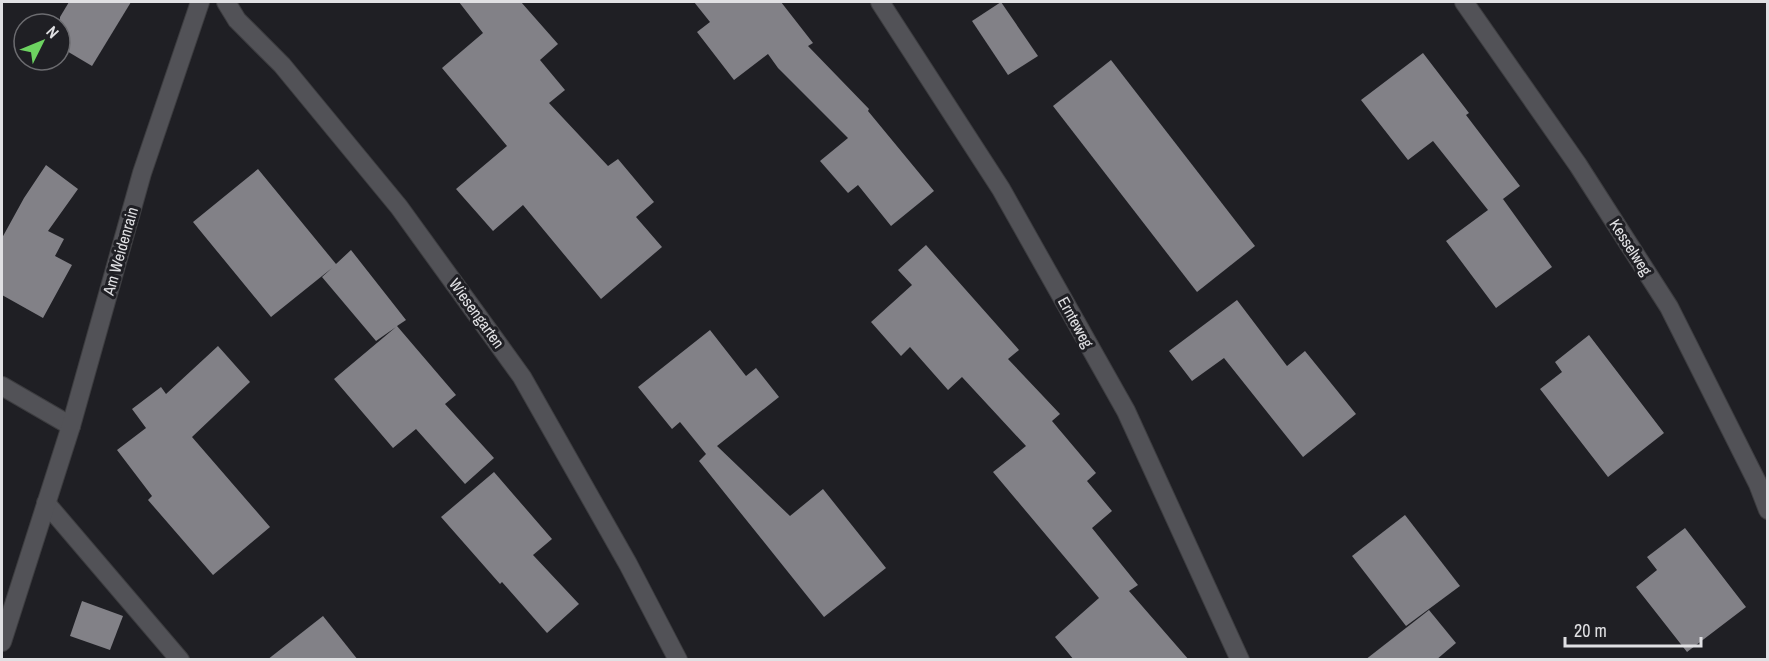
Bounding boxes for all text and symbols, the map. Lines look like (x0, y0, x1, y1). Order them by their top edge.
north arrow (12, 12, 72, 72)
text: N (42, 21, 64, 43)
street label: Am Weidenrain (97, 204, 143, 299)
street label: Kesselweg (1604, 214, 1658, 280)
street label: Wiesengarten (444, 273, 510, 353)
street label: Ernteweg (1053, 292, 1099, 352)
scale bar (1565, 610, 1702, 648)
text: 20 m (1574, 618, 1607, 643)

